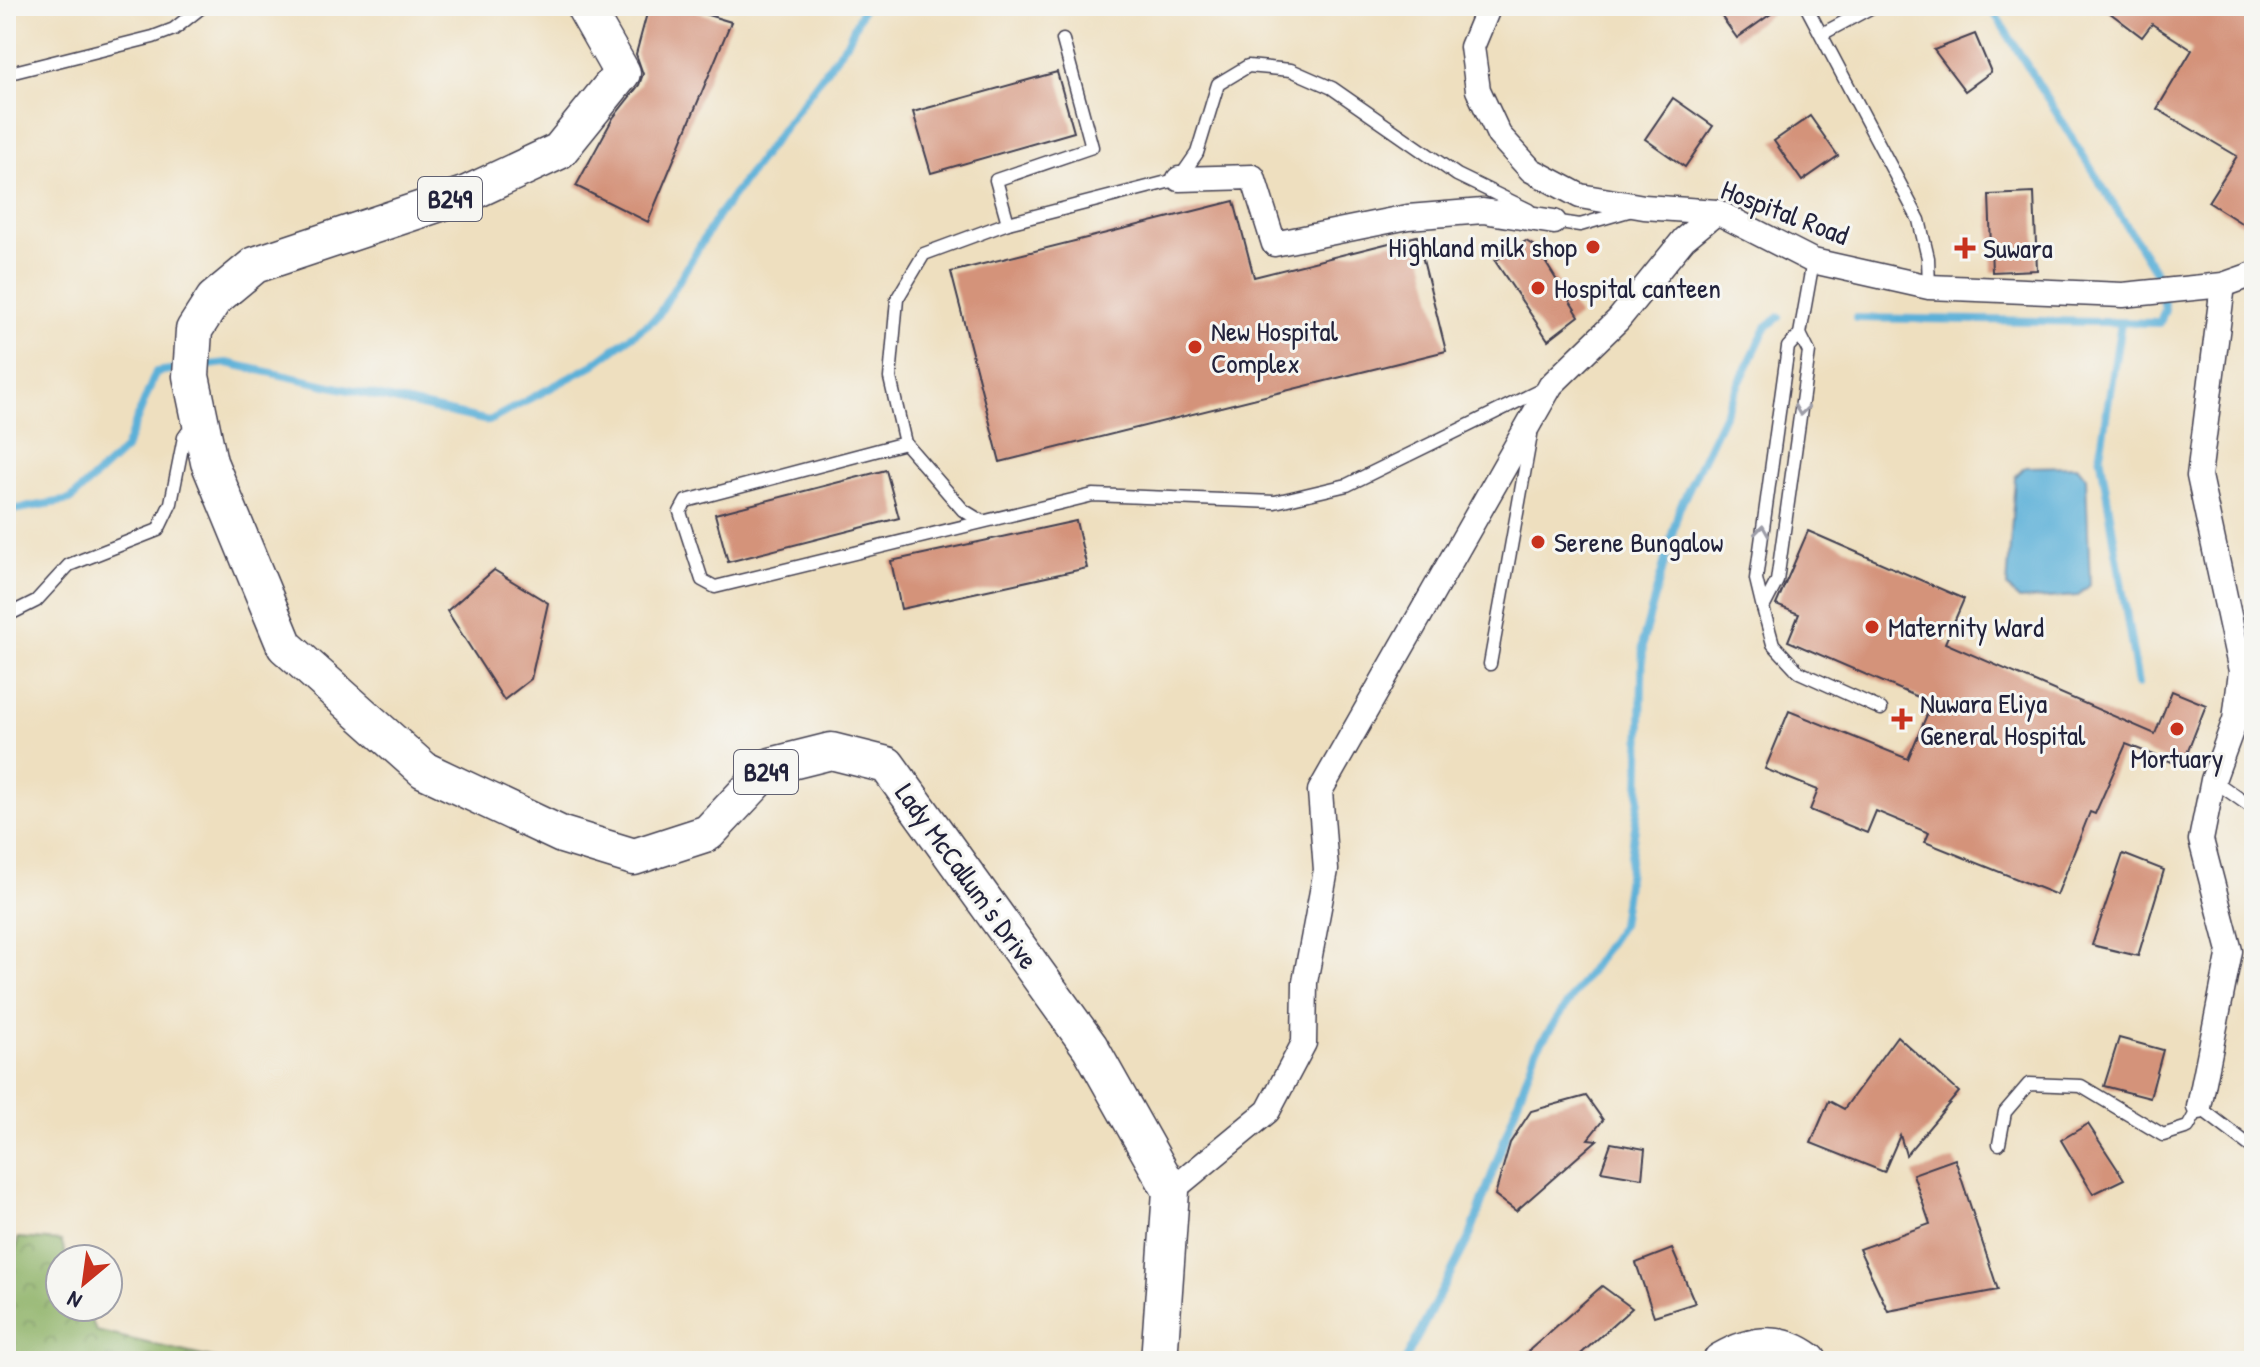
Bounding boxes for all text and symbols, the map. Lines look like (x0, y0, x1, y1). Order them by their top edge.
street label: Hospital Road (1716, 170, 1854, 254)
road number: B249 (418, 177, 482, 221)
place label: Highland milk shop (1388, 228, 1577, 266)
place label: Suwara (1983, 229, 2053, 267)
marker: Suwara (1954, 237, 1976, 259)
marker: Highland milk shop (1584, 238, 1602, 256)
place label: Hospital canteen (1554, 269, 1721, 307)
marker: Hospital canteen (1529, 279, 1547, 297)
place label: New Hospital Complex (1211, 312, 1338, 382)
marker: New Hospital Complex (1186, 338, 1204, 356)
one-way arrow (1793, 403, 1810, 416)
place label: Serene Bungalow (1554, 523, 1723, 561)
one-way arrow (1753, 525, 1770, 538)
marker: Serene Bungalow (1529, 533, 1547, 551)
place label: Maternity Ward (1888, 608, 2044, 646)
marker: Maternity Ward (1863, 618, 1881, 636)
place label: Nuwara Eliya General Hospital (1920, 684, 2086, 754)
marker: Nuwara Eliya General Hospital (1891, 708, 1913, 730)
marker: Mortuary (2168, 720, 2186, 738)
place label: Mortuary (2130, 739, 2224, 777)
road number: B249 (734, 750, 798, 794)
street label: Lady McCallum's Drive (887, 775, 1047, 977)
north arrow (44, 1243, 124, 1323)
text: N (62, 1284, 87, 1316)

